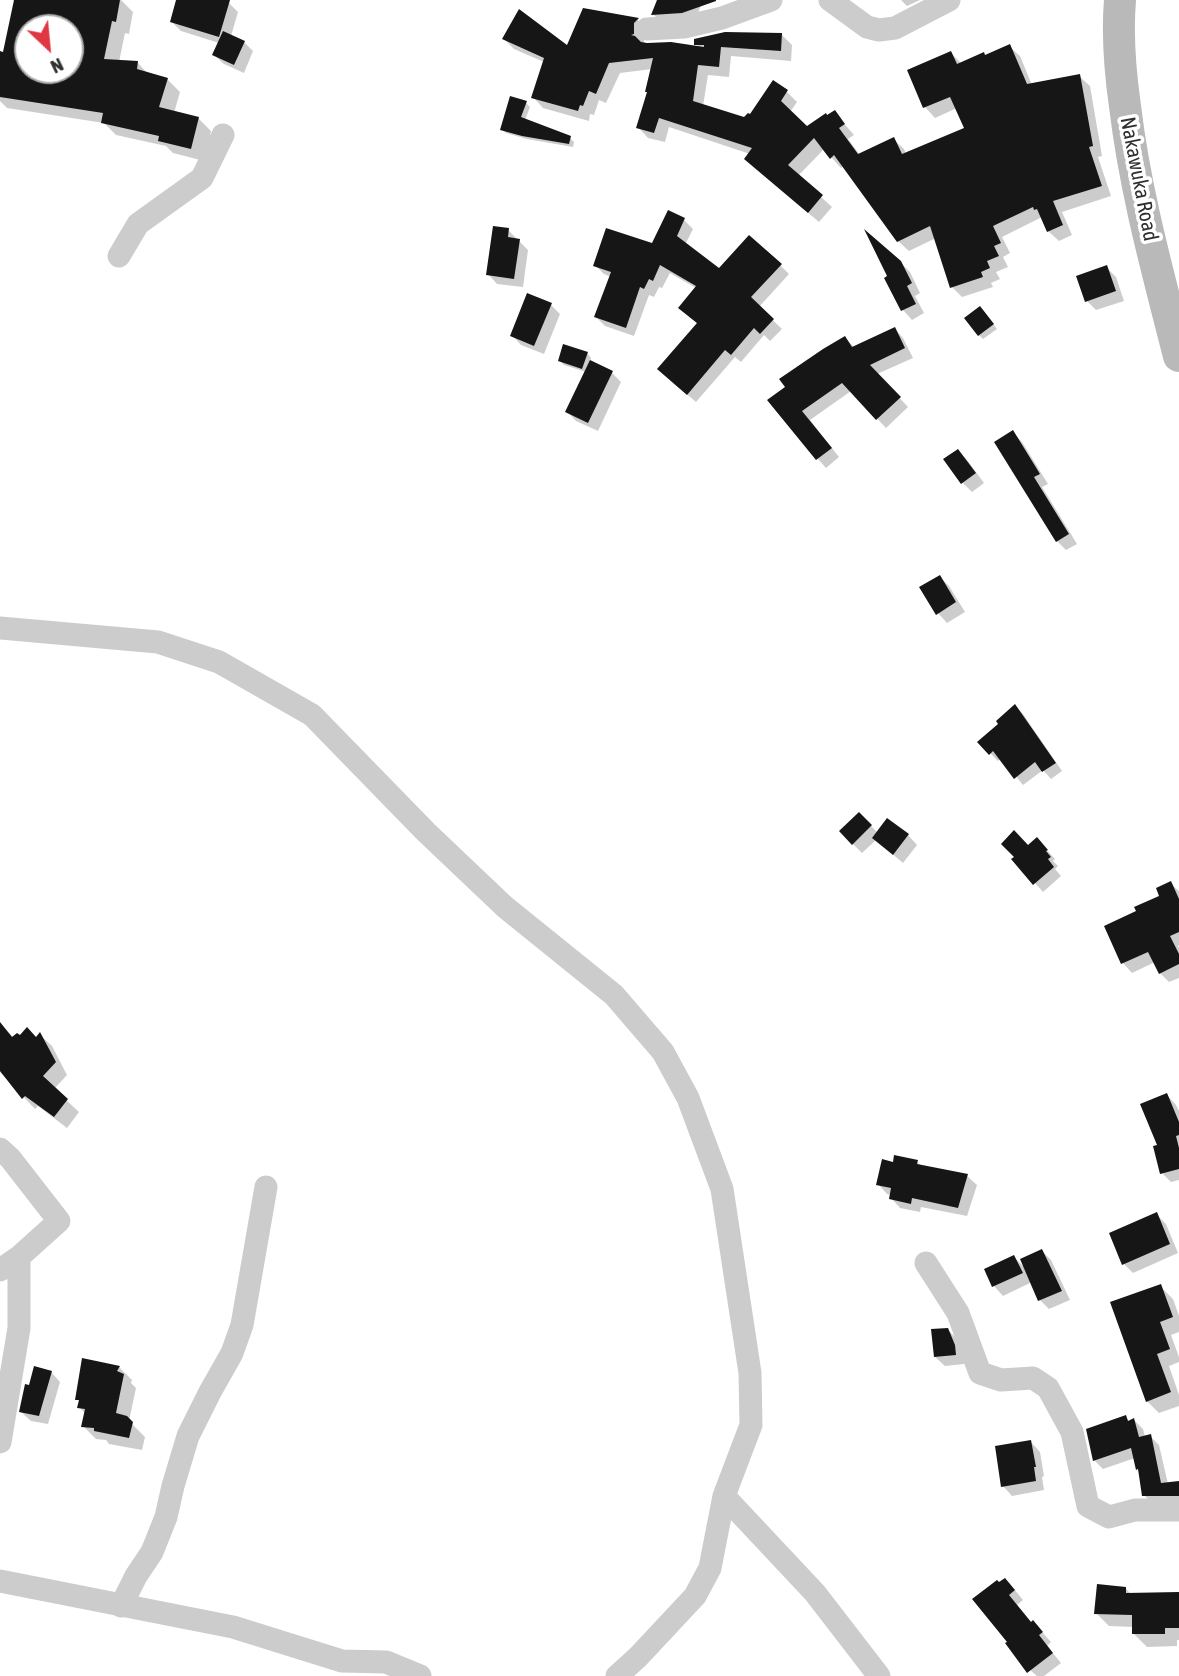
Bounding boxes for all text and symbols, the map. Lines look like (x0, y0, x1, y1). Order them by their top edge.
north arrow (14, 14, 84, 84)
text: N (47, 54, 67, 78)
street label: Nakawuka Road (1115, 115, 1163, 243)

